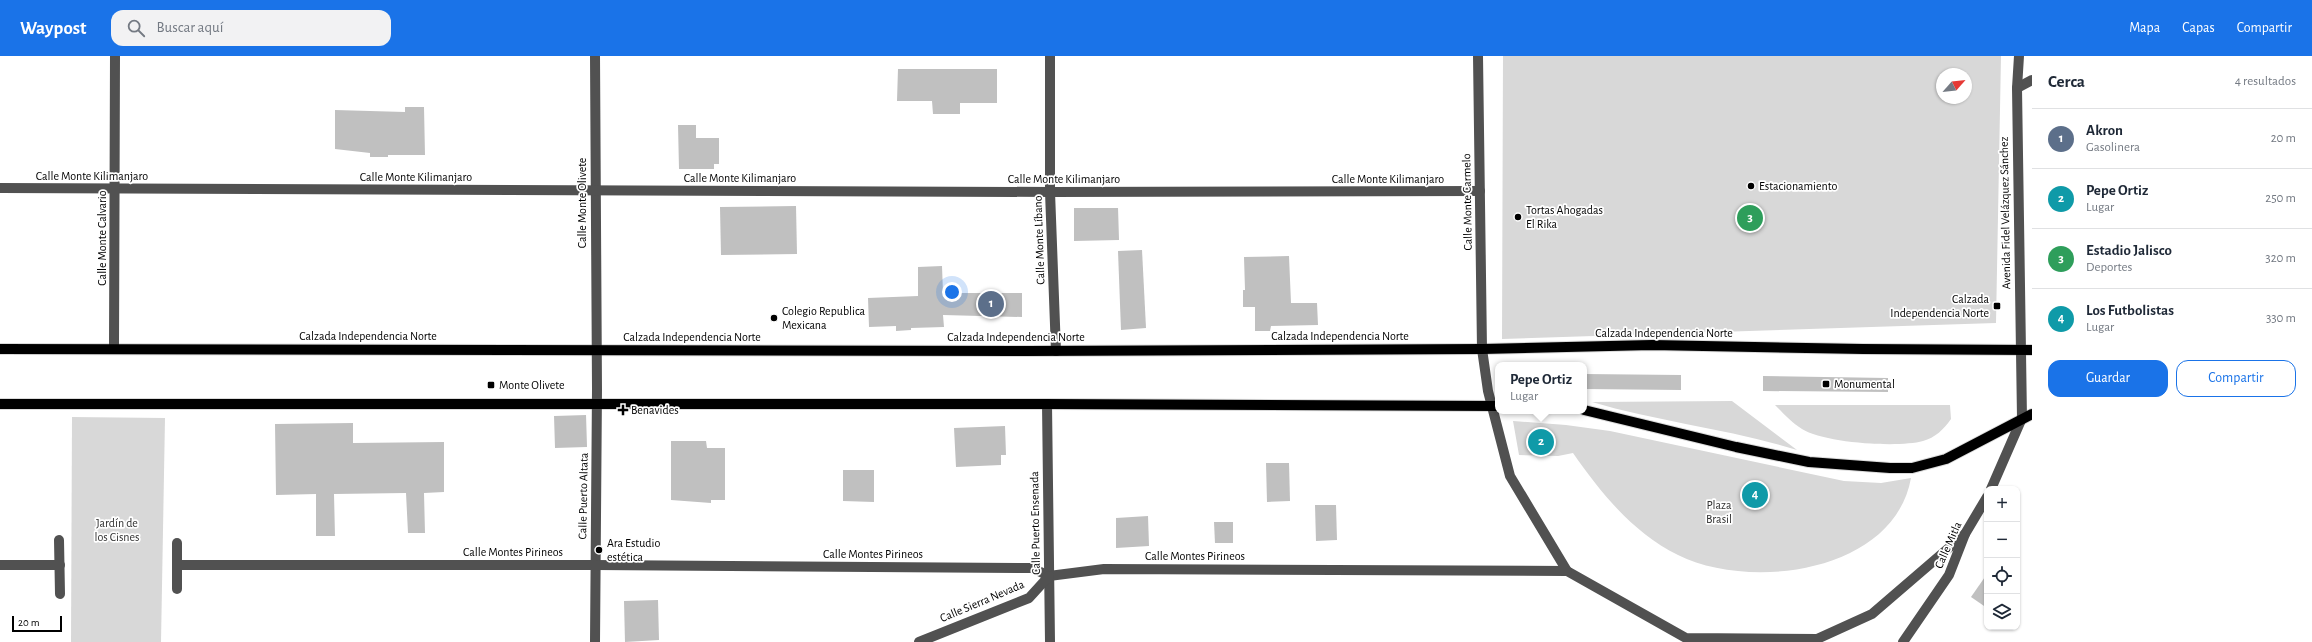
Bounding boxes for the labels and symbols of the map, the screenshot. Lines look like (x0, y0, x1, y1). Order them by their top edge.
north arrow (1936, 68, 1972, 104)
street label: Avenida Fidel Velázquez Sánchez (1998, 136, 2012, 290)
street label: Calle Monte Carmelo (1460, 153, 1474, 251)
street label: Calle Monte Olivete (576, 158, 588, 248)
street label: Calle Monte Kilimanjaro (36, 170, 148, 183)
street label: Calle Monte Kilimanjaro (360, 171, 472, 184)
street label: Calle Monte Kilimanjaro (684, 172, 796, 185)
street label: Calle Monte Kilimanjaro (1008, 173, 1120, 186)
street label: Calle Monte Kilimanjaro (1332, 173, 1444, 186)
place label: Estacionamiento (1759, 180, 1837, 192)
marker: Estacionamiento (1746, 181, 1756, 191)
street label: Calle Monte Calvario (96, 190, 108, 286)
street label: Calle Monte Líbano (1031, 195, 1047, 285)
pin: 3 (1737, 203, 1763, 233)
place label: Tortas Ahogadas El Rika (1526, 204, 1603, 230)
marker: Tortas Ahogadas El Rika (1513, 212, 1523, 222)
your location (942, 282, 962, 302)
pin: 1 (978, 289, 1004, 319)
place label: Calzada Independencia Norte (1890, 293, 1989, 319)
marker: Calzada Independencia Norte (1992, 301, 2002, 311)
place label: Colegio Republica Mexicana (782, 305, 865, 331)
marker: Colegio Republica Mexicana (769, 313, 779, 323)
street label: Calzada Independencia Norte (1595, 327, 1733, 339)
street label: Calzada Independencia Norte (299, 330, 437, 342)
street label: Calzada Independencia Norte (1271, 330, 1409, 342)
street label: Calzada Independencia Norte (623, 331, 761, 343)
street label: Calzada Independencia Norte (947, 331, 1085, 343)
place label: Monumental (1834, 378, 1895, 390)
place label: Monte Olivete (499, 379, 564, 391)
marker: Monumental (1821, 379, 1831, 389)
marker: Monte Olivete (486, 380, 496, 390)
place label: Benavides (631, 404, 679, 416)
marker: Benavides (618, 405, 628, 415)
pin: 2 (1528, 427, 1554, 457)
street label: Calle Puerto Altata (576, 452, 590, 540)
street label: Calle Puerto Ensenada (1028, 471, 1042, 575)
pin: 4 (1742, 480, 1768, 510)
park label: Plaza Brasil (1706, 499, 1732, 525)
park label: Jardín de los Cisnes (94, 517, 140, 543)
street label: Calle Mitla (1932, 519, 1964, 570)
place label: Ara Estudio estética (607, 537, 660, 563)
marker: Ara Estudio estética (594, 545, 604, 555)
street label: Calle Montes Pirineos (463, 546, 563, 558)
street label: Calle Montes Pirineos (823, 548, 923, 560)
street label: Calle Montes Pirineos (1145, 550, 1245, 562)
street label: Calle Sierra Nevada (938, 578, 1026, 624)
scale bar (12, 614, 62, 633)

